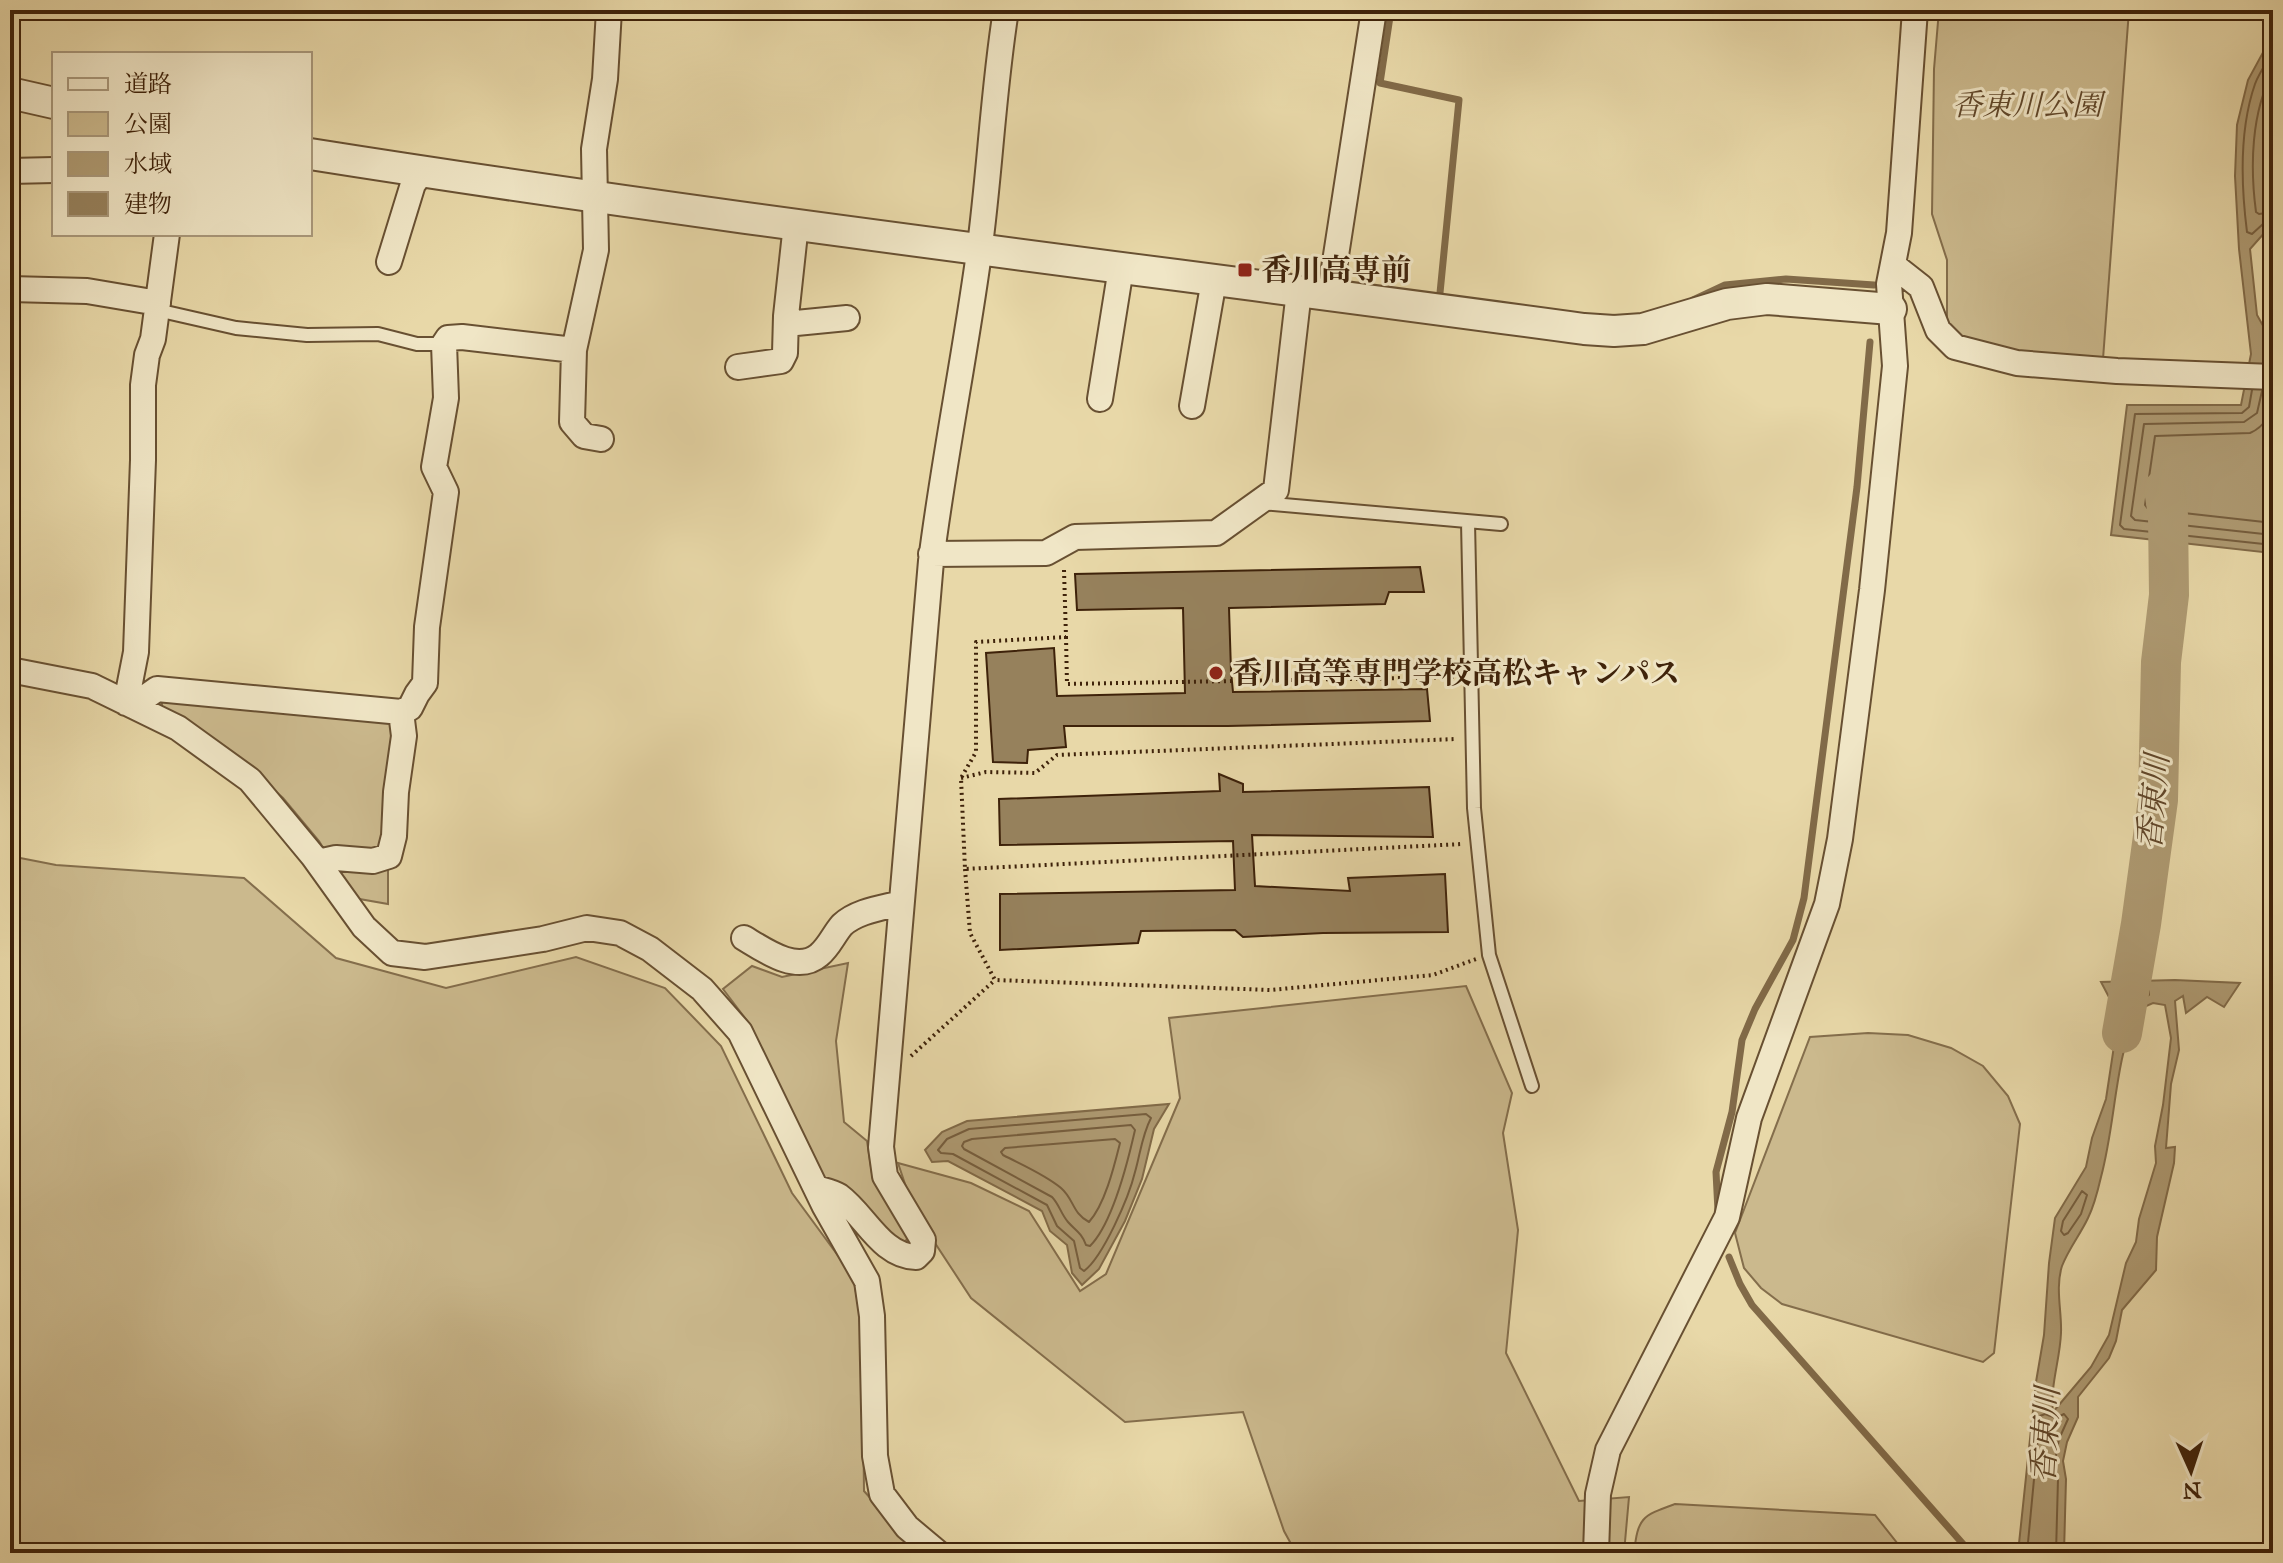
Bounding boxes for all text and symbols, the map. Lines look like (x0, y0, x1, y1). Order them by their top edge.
legend (52, 52, 312, 236)
text: 道路 (124, 69, 172, 99)
park label: 香東川公園 (1952, 87, 2107, 123)
text: 公園 (124, 109, 172, 139)
text: 水域 (124, 149, 172, 179)
text: 建物 (124, 189, 172, 219)
place label: 香川高専前 (1261, 252, 1411, 288)
marker: 香川高専前 (1236, 261, 1254, 279)
place label: 香川高等専門学校高松キャンパス (1232, 655, 1680, 691)
marker: 香川高等専門学校高松キャンパス (1207, 664, 1225, 682)
water label: 香東川 (2130, 750, 2177, 852)
water label: 香東川 (2024, 1383, 2068, 1484)
north arrow (2151, 1431, 2231, 1511)
text: N (2182, 1477, 2202, 1504)

